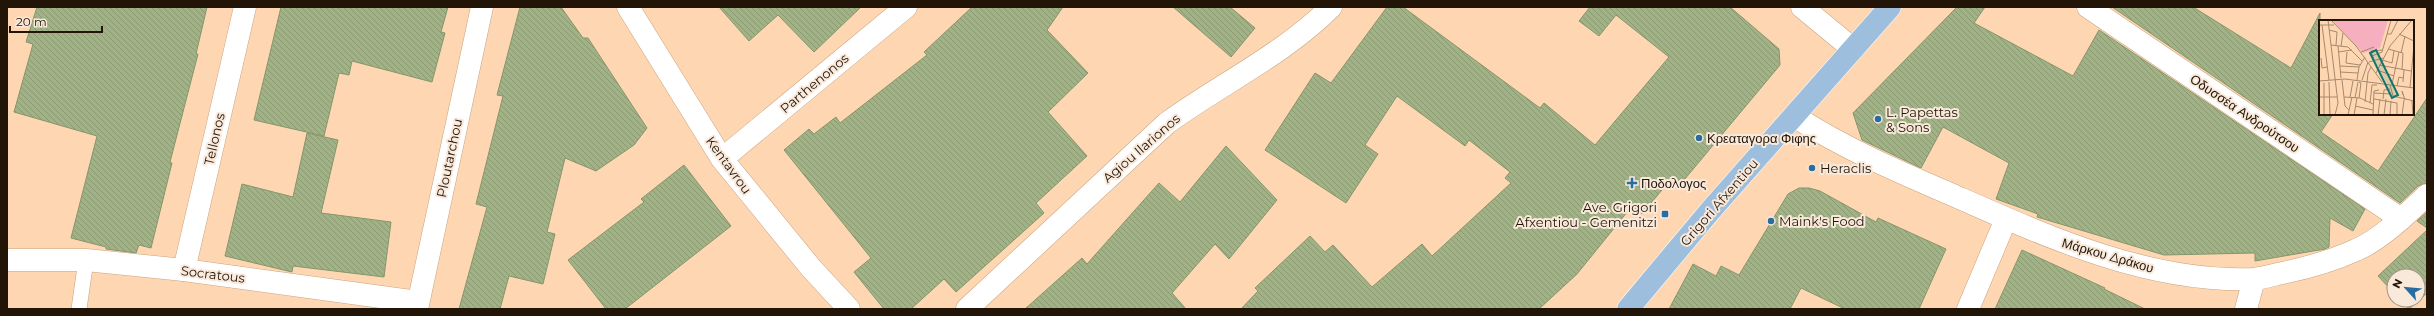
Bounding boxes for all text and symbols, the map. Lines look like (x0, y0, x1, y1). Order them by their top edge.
scale bar (10, 8, 102, 34)
text: 20 m (16, 14, 47, 29)
inset map (2319, 20, 2414, 115)
street label: Parthenonos (777, 50, 851, 116)
street label: Οδυσσέα Ανδρούτσου (2187, 70, 2303, 156)
place label: L. Papettas & Sons (1886, 104, 1958, 135)
street label: Agiou Ilarionos (1099, 110, 1183, 186)
street label: Tellonos (200, 111, 228, 167)
marker: L. Papettas & Sons (1873, 114, 1883, 124)
street label: Ploutarchou (433, 117, 465, 199)
place label: Κρεαταγορα Φιφης (1707, 130, 1816, 146)
street label: Kentavrou (703, 133, 755, 197)
marker: Κρεαταγορα Φιφης (1694, 133, 1704, 143)
street label: Grigori Afxentiou (1677, 155, 1761, 249)
place label: Heraclis (1820, 160, 1871, 176)
marker: Heraclis (1807, 163, 1817, 173)
place label: Ποδολογος (1641, 175, 1706, 191)
marker: Ποδολογος (1626, 177, 1638, 189)
place label: Ave. Grigori Afxentiou - Gemenitzi (1515, 199, 1657, 230)
marker: Ave. Grigori Afxentiou - Gemenitzi (1660, 209, 1670, 219)
place label: Maink's Food (1779, 213, 1865, 229)
marker: Maink's Food (1766, 216, 1776, 226)
street label: Μάρκου Δράκου (2060, 234, 2156, 276)
street label: Socratous (180, 262, 246, 286)
north arrow (2386, 268, 2426, 308)
text: N (2389, 276, 2405, 291)

